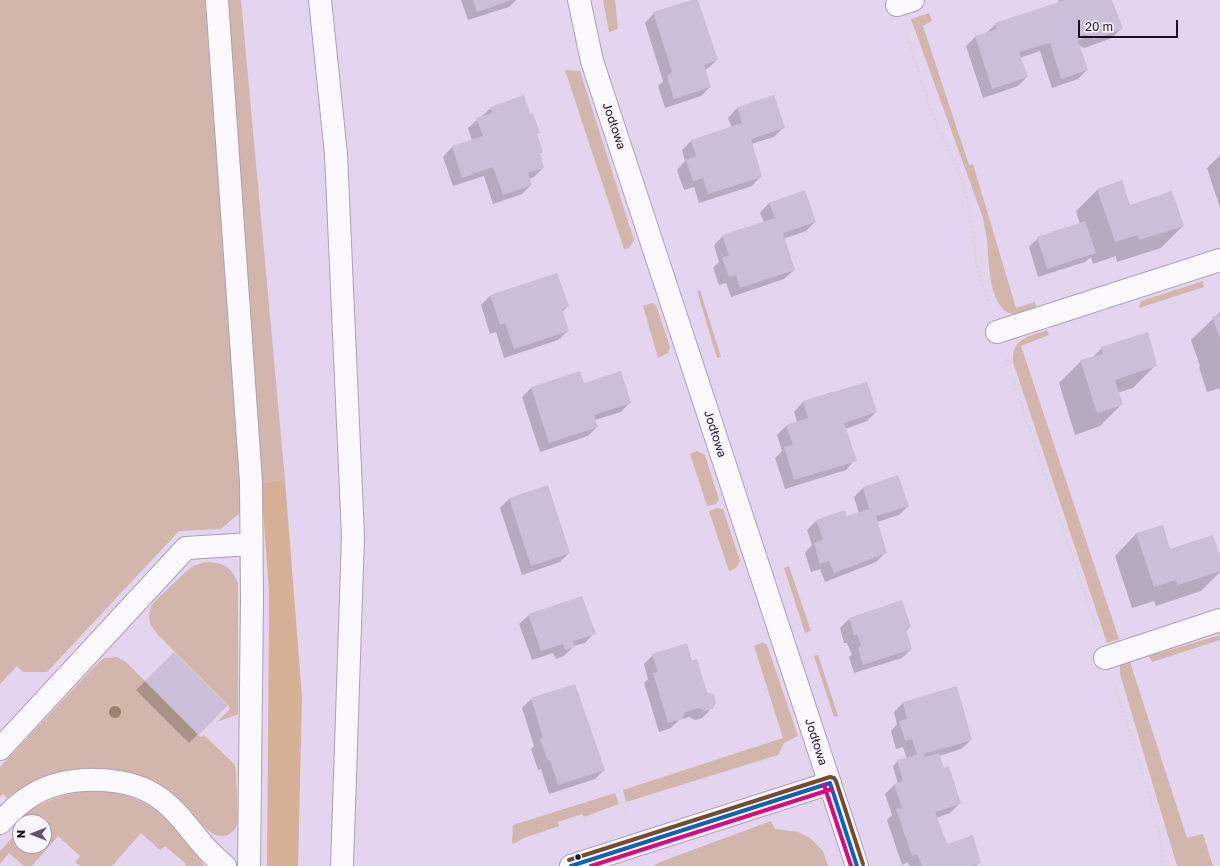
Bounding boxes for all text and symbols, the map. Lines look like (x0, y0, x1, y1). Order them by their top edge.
scale bar (1080, 12, 1180, 38)
text: 20 m (1085, 19, 1113, 34)
street label: Jodłowa (599, 101, 629, 151)
street label: Jodłowa (701, 409, 729, 459)
street label: Jodłowa (802, 717, 830, 767)
north arrow (12, 814, 52, 854)
text: N (14, 830, 27, 838)
unlabelled marker (573, 852, 583, 862)

